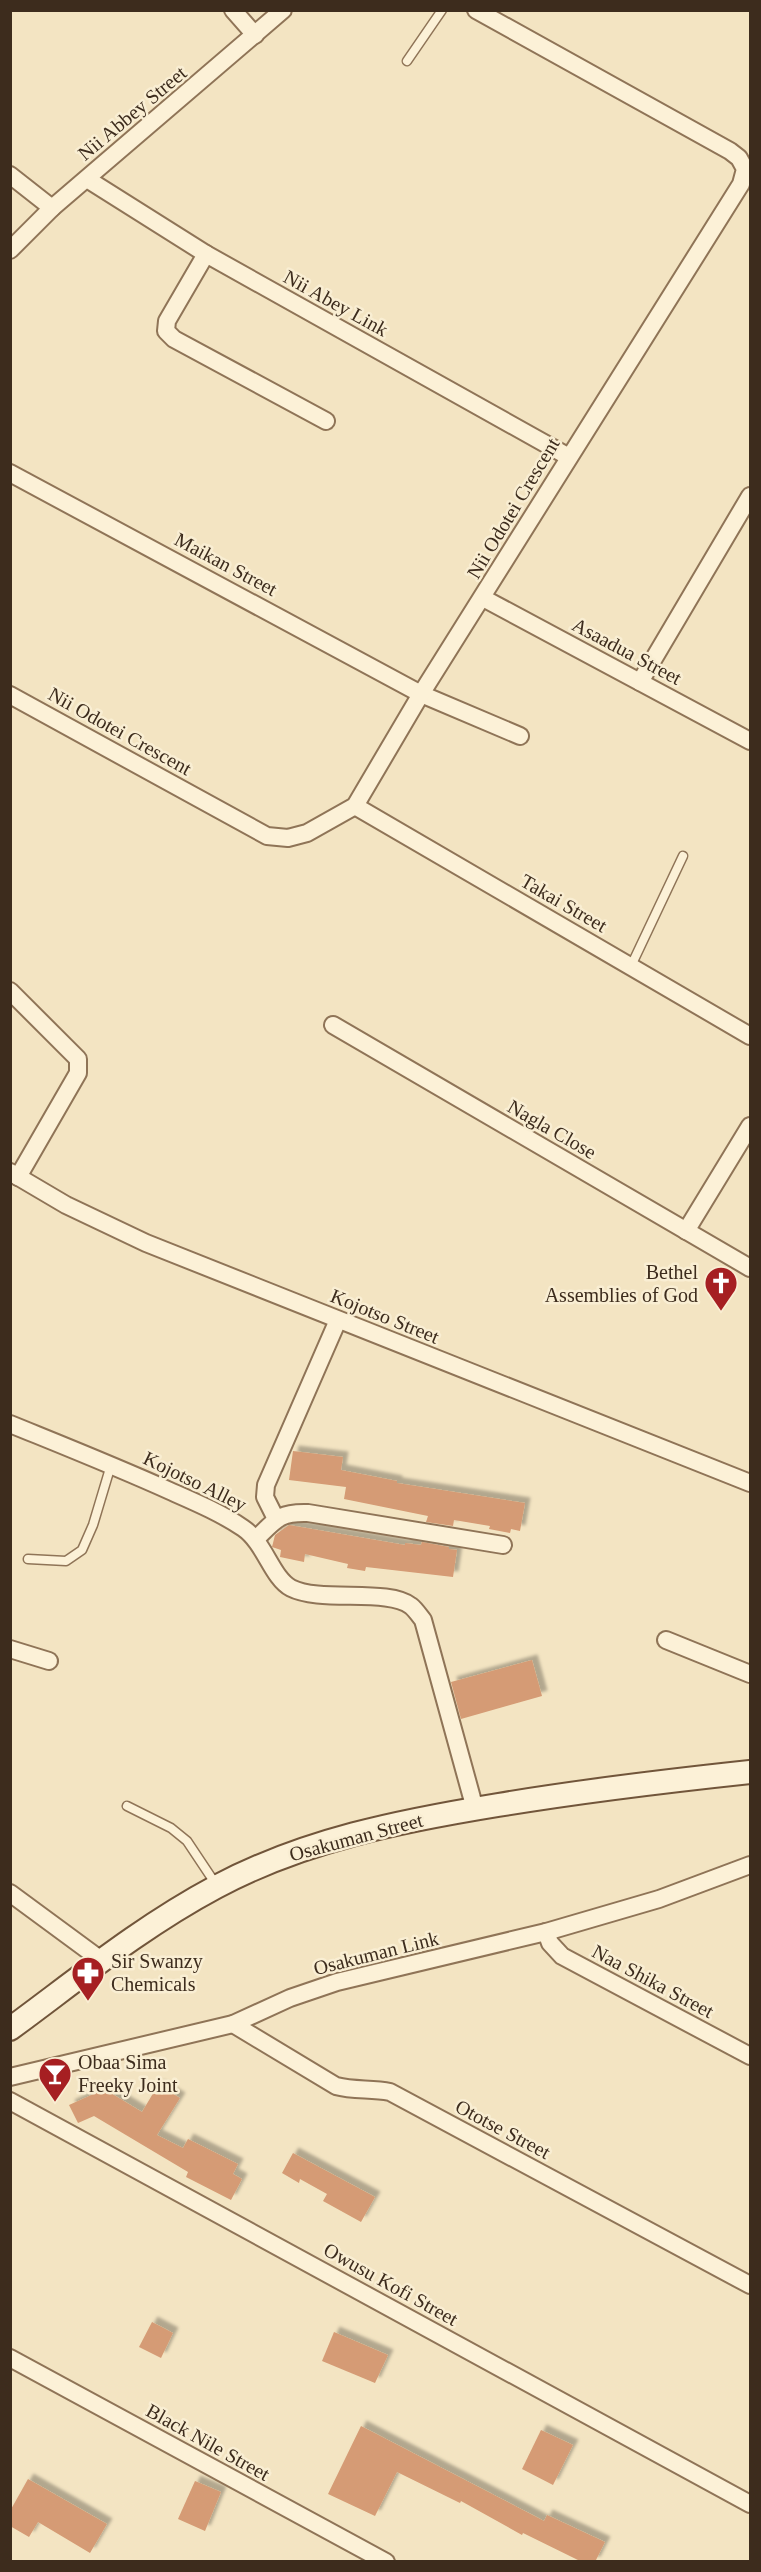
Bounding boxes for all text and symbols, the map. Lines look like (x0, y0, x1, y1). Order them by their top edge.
street label: Nii Abbey Street (73, 61, 192, 165)
street label: Nii Abey Link (280, 265, 392, 342)
street label: Nii Odotei Crescent (462, 433, 564, 582)
street label: Maikan Street (171, 528, 281, 600)
street label: Asaadua Street (569, 613, 686, 689)
street label: Nii Odotei Crescent (45, 683, 196, 780)
street label: Takai Street (517, 870, 611, 937)
street label: Nagla Close (503, 1095, 600, 1164)
place label: Bethel Assemblies of God (545, 1261, 698, 1306)
church icon: Bethel Assemblies of God (703, 1265, 739, 1312)
street label: Kojotso Street (327, 1284, 443, 1349)
street label: Kojotso Alley (140, 1447, 250, 1516)
street label: Osakuman Street (287, 1809, 426, 1865)
street label: Osakuman Link (311, 1927, 441, 1979)
street label: Naa Shika Street (588, 1940, 718, 2022)
place label: Sir Swanzy Chemicals (111, 1950, 203, 1995)
pharmacy icon: Sir Swanzy Chemicals (70, 1955, 106, 2002)
place label: Obaa Sima Freeky Joint (78, 2051, 178, 2097)
bar icon: Obaa Sima Freeky Joint (37, 2056, 73, 2103)
street label: Ototse Street (452, 2095, 554, 2163)
street label: Owusu Kofi Street (320, 2238, 462, 2330)
street label: Black Nile Street (142, 2399, 274, 2485)

